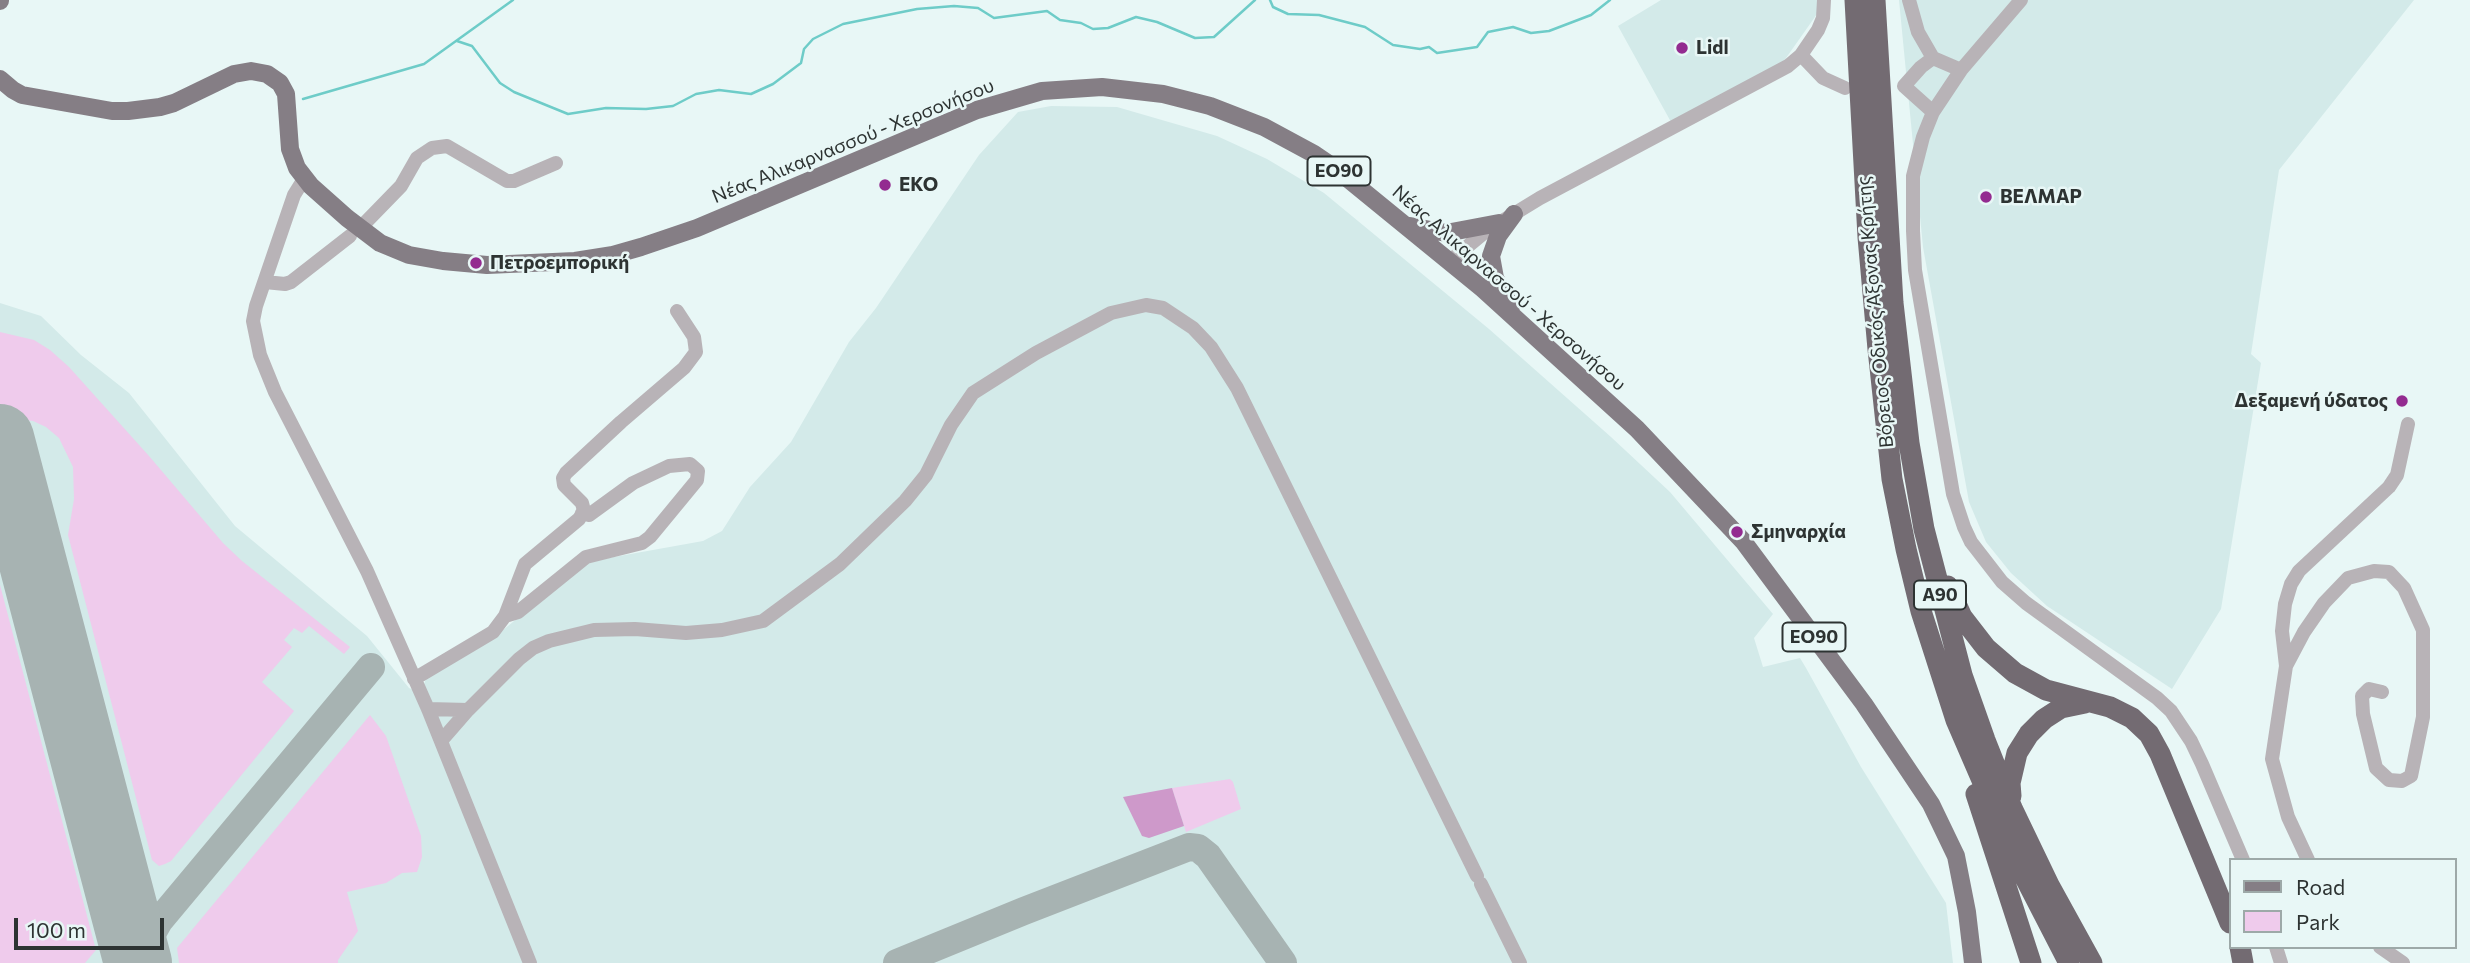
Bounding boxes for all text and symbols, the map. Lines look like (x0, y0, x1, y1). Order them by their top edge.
place label: Lidl (1696, 37, 1729, 59)
marker: Lidl (1674, 40, 1690, 56)
street label: Νέας Αλικαρνασσού - Χερσονήσου (709, 74, 997, 208)
road number: ΕΟ90 (1308, 156, 1370, 186)
place label: EKO (899, 174, 938, 196)
street label: Βόρειος Οδικός Άξονας Κρήτης (1852, 175, 1898, 449)
marker: EKO (877, 177, 893, 193)
street label: Νέας Αλικαρνασσού - Χερσονήσου (1388, 180, 1630, 396)
place label: ΒΕΛΜΑΡ (2000, 186, 2082, 208)
marker: ΒΕΛΜΑΡ (1978, 189, 1994, 205)
place label: Πετροεμπορική (490, 252, 629, 274)
marker: Πετροεμπορική (468, 255, 484, 271)
place label: Δεξαμενή ύδατος (2234, 390, 2388, 412)
marker: Δεξαμενή ύδατος (2394, 393, 2410, 409)
place label: Σμηναρχία (1751, 521, 1846, 543)
marker: Σμηναρχία (1729, 524, 1745, 540)
road number: Α90 (1914, 580, 1966, 610)
road number: ΕΟ90 (1783, 622, 1846, 652)
legend (2228, 858, 2456, 949)
text: Road (2296, 874, 2345, 899)
scale bar (18, 904, 168, 948)
text: Park (2296, 909, 2340, 934)
text: 100 m (27, 917, 86, 942)

